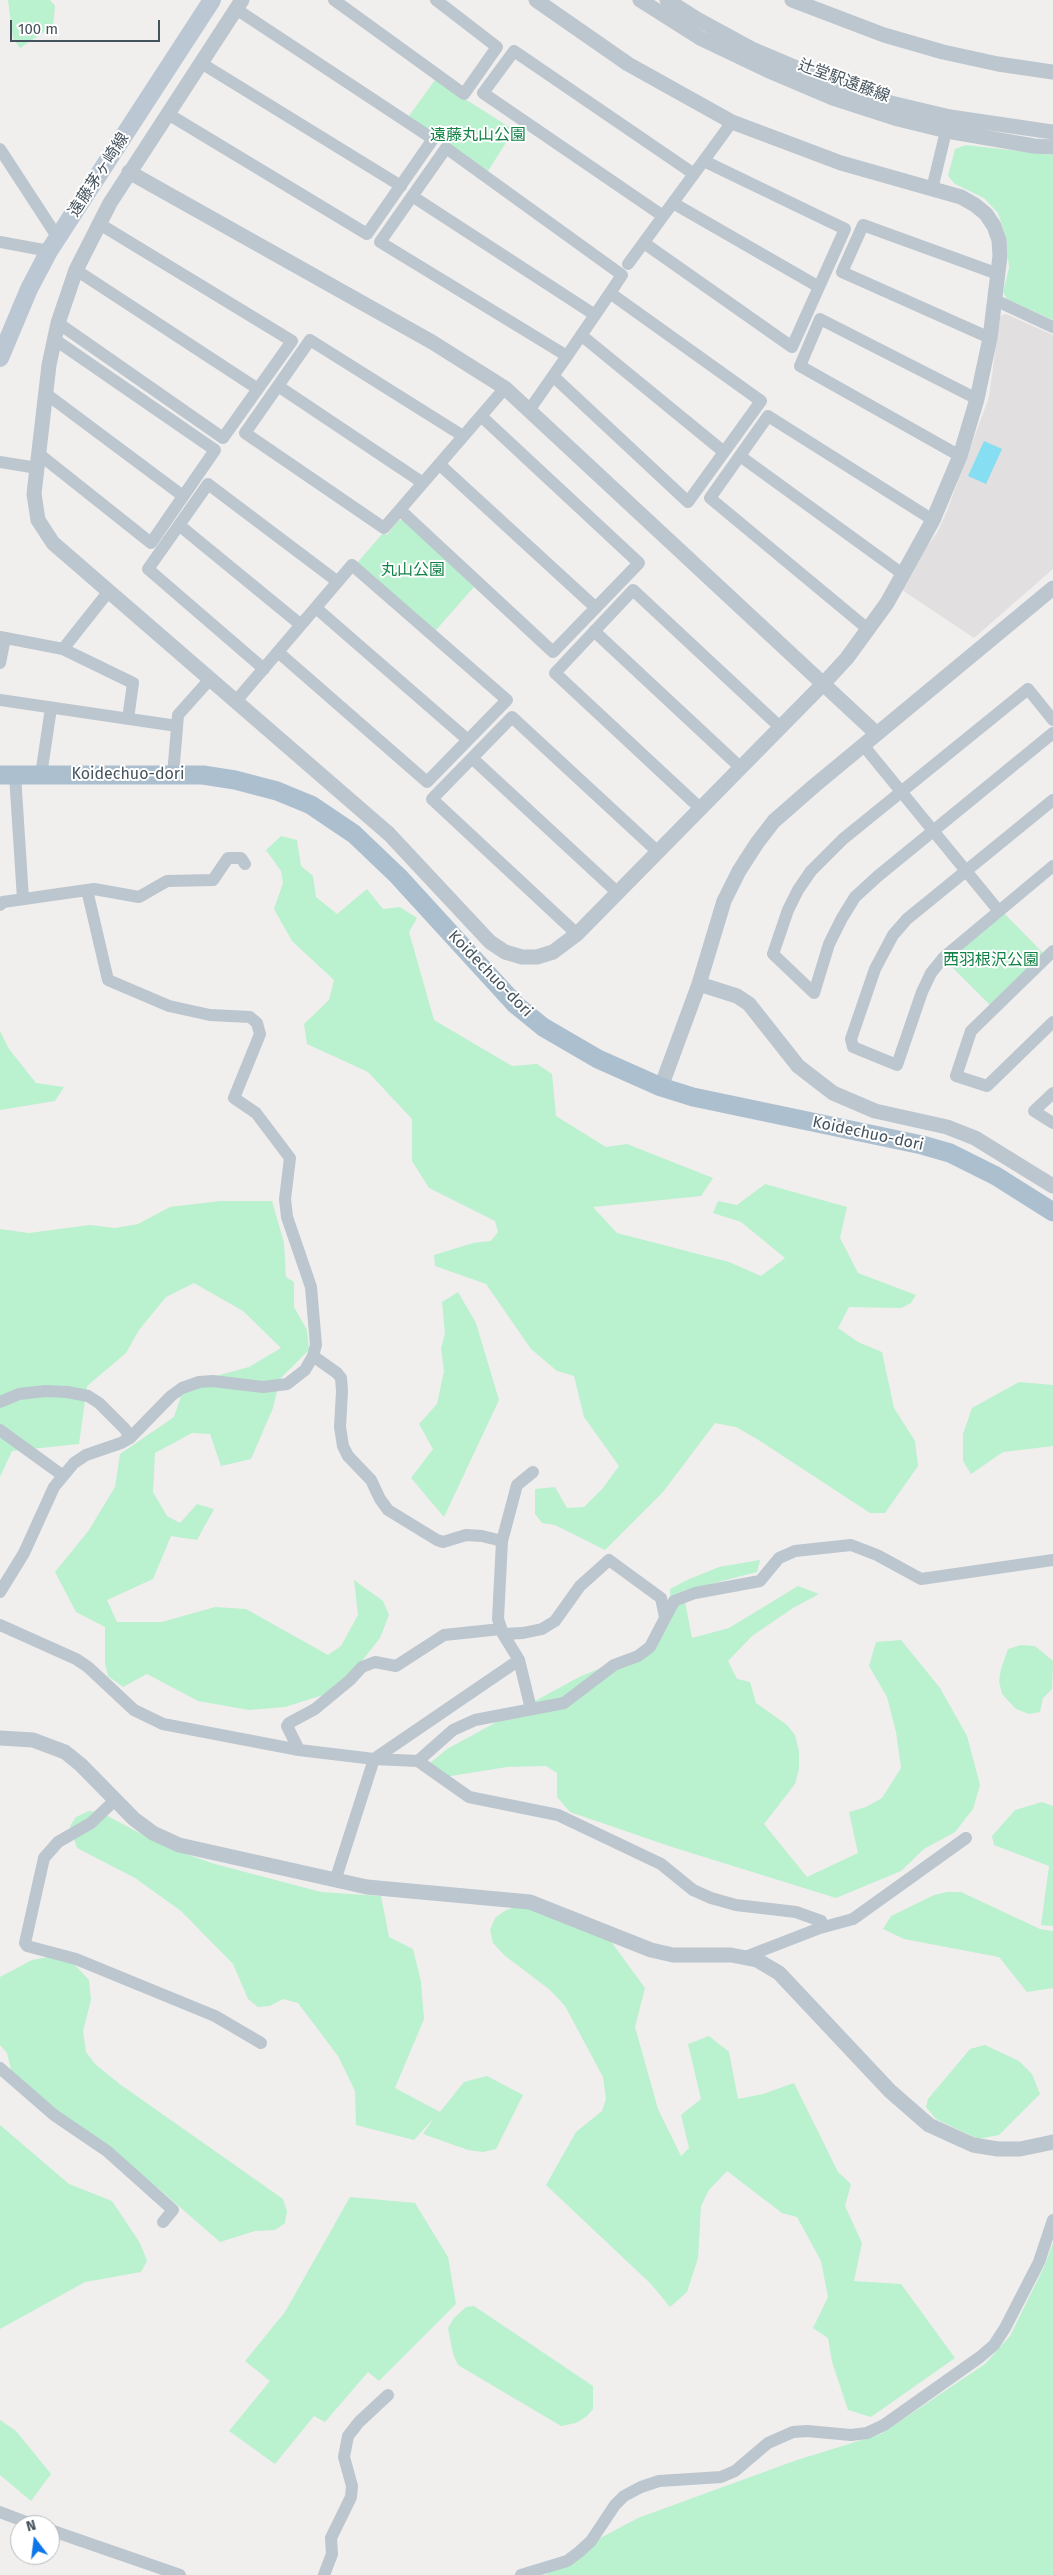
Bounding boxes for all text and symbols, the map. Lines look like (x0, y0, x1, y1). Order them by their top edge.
scale bar (12, 10, 162, 42)
text: 100 m (18, 20, 58, 38)
street label: 辻堂駅遠藤線 (796, 56, 892, 106)
park label: 遠藤丸山公園 (430, 126, 526, 146)
street label: 遠藤茅ヶ崎線 (65, 130, 133, 220)
park label: 丸山公園 (381, 561, 445, 581)
street label: Koidechuo-dori (71, 765, 185, 785)
street label: Koidechuo-dori (444, 927, 536, 1021)
park label: 西羽根沢公園 (943, 951, 1039, 971)
street label: Koidechuo-dori (811, 1113, 925, 1155)
north arrow (10, 2515, 60, 2565)
text: N (25, 2517, 38, 2535)

